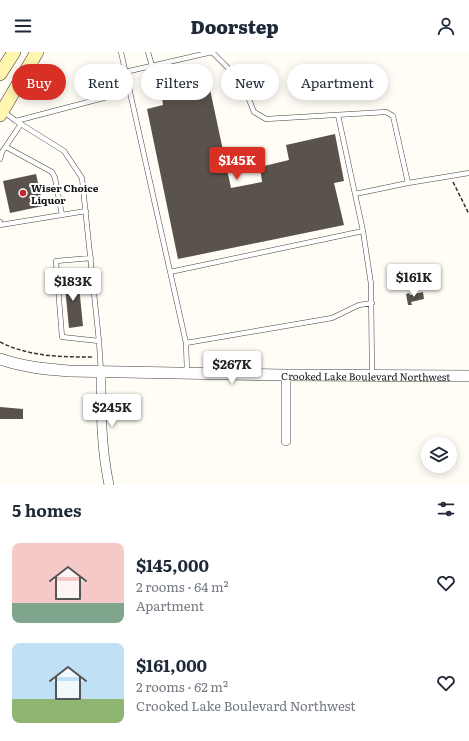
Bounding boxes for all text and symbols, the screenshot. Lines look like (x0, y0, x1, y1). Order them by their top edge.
text: Doorstep (191, 13, 278, 40)
icon: menu (12, 15, 34, 37)
icon: person (435, 15, 457, 37)
chip: Buy (12, 64, 66, 100)
chip: Rent (74, 64, 133, 100)
chip: Filters (141, 64, 213, 100)
chip: New (221, 64, 279, 100)
chip: Apartment (287, 64, 388, 100)
pin: $145K (209, 147, 265, 181)
text: $145K (218, 150, 256, 169)
place label: Wiser Choice Liquor (31, 180, 99, 207)
marker: Wiser Choice Liquor (18, 188, 28, 198)
pin: $161K (386, 264, 442, 298)
text: $161K (396, 267, 432, 286)
pin: $183K (45, 268, 101, 302)
text: $183K (54, 271, 92, 290)
pin: $267K (204, 351, 260, 385)
text: $267K (212, 354, 252, 373)
street label: Crooked Lake Boulevard Northwest (281, 367, 450, 383)
pin: $245K (84, 394, 140, 428)
text: $245K (92, 397, 132, 416)
map controls (421, 437, 457, 473)
button: layers (421, 437, 457, 473)
text: 5 homes (12, 497, 82, 522)
icon: filters (435, 498, 457, 520)
text: $145,000 (136, 552, 209, 577)
icon: home (44, 559, 92, 607)
icon: heart (435, 572, 457, 594)
text: 2 rooms · 64 m² (136, 577, 229, 596)
text: Apartment (136, 596, 204, 615)
text: $161,000 (136, 652, 207, 677)
icon: home (44, 659, 92, 707)
icon: heart (435, 672, 457, 694)
text: 2 rooms · 62 m² (136, 677, 228, 696)
text: Crooked Lake Boulevard Northwest (136, 696, 356, 715)

